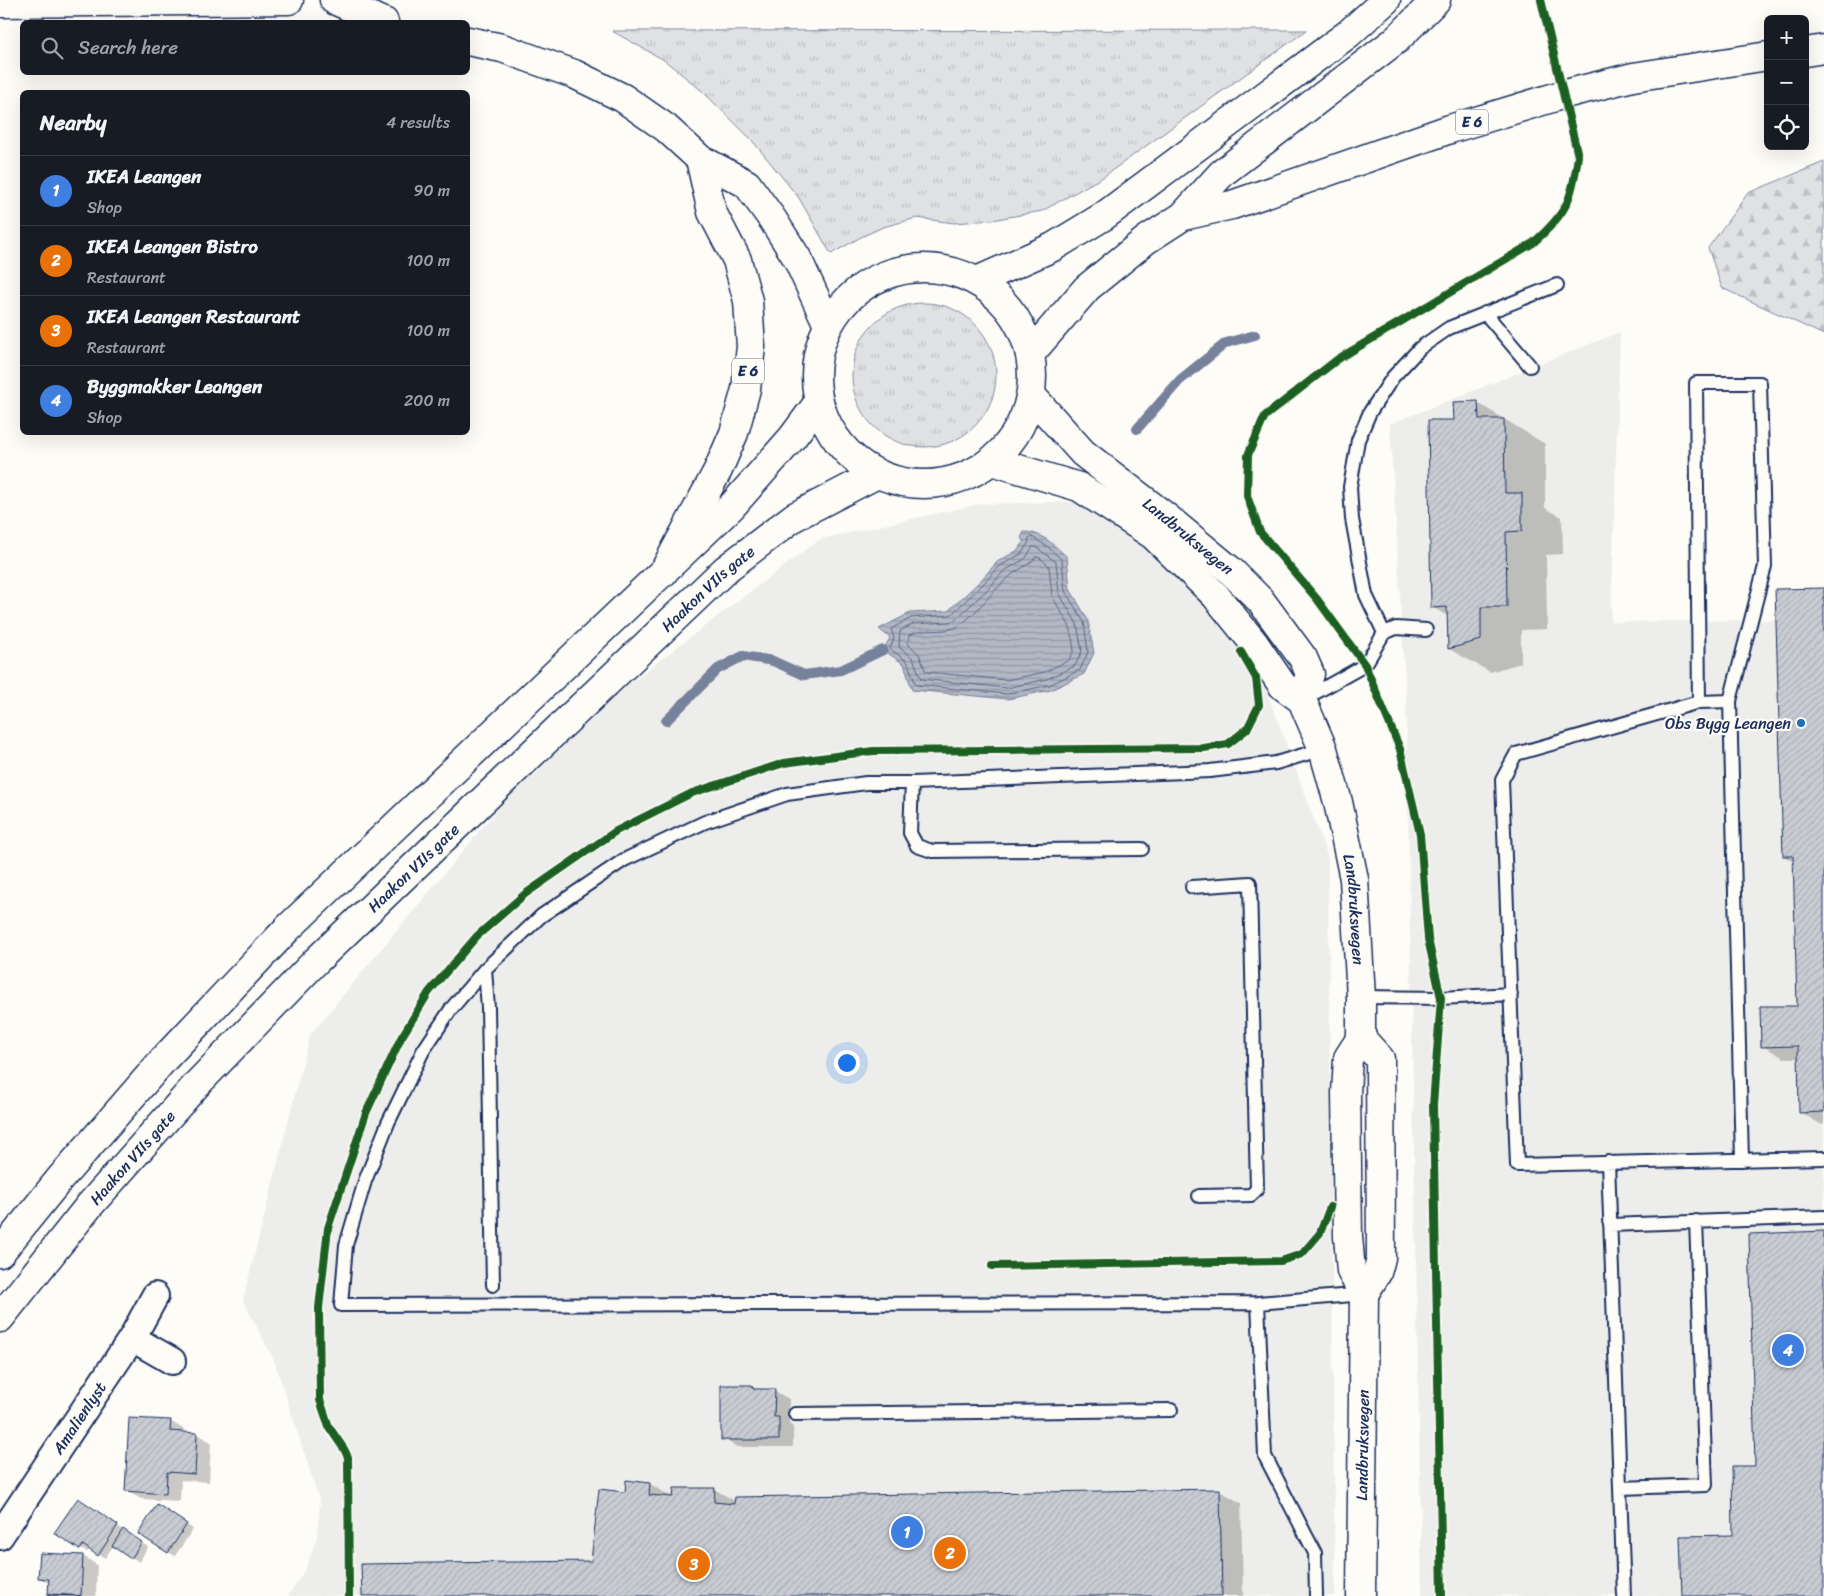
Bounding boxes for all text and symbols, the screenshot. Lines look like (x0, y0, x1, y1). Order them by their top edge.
map controls (1764, 15, 1809, 150)
button: + (1764, 15, 1809, 60)
search box (20, 20, 470, 75)
text: Search here (78, 31, 178, 64)
icon: search (38, 34, 66, 62)
button: − (1764, 60, 1809, 105)
text: Nearby (40, 104, 106, 142)
button: locate (1764, 105, 1809, 150)
text: 4 results (386, 108, 450, 137)
road number: E 6 (1456, 110, 1488, 134)
text: IKEA Leangen (87, 160, 201, 193)
text: 1 (53, 176, 59, 205)
text: 90 m (414, 176, 450, 205)
text: Shop (87, 193, 122, 222)
text: IKEA Leangen Bistro (87, 230, 258, 263)
text: 2 (51, 246, 61, 275)
text: 100 m (406, 246, 450, 275)
text: Restaurant (87, 263, 166, 292)
text: IKEA Leangen Restaurant (87, 300, 300, 333)
text: 3 (52, 316, 60, 345)
text: 100 m (406, 316, 450, 345)
text: Restaurant (87, 333, 166, 362)
road number: E 6 (732, 358, 764, 384)
text: Byggmakker Leangen (87, 370, 262, 403)
text: 4 (51, 386, 61, 415)
text: 200 m (404, 386, 450, 415)
text: Shop (87, 403, 122, 432)
street label: Landbruksvegen (1136, 490, 1241, 583)
street label: Haakon VIIs gate (654, 538, 762, 639)
place label: Obs Bygg Leangen (1665, 709, 1791, 738)
marker: Obs Bygg Leangen (1795, 717, 1807, 729)
street label: Haakon VIIs gate (360, 816, 467, 920)
street label: Landbruksvegen (1334, 851, 1373, 966)
your location (834, 1050, 860, 1076)
street label: Haakon VIIs gate (82, 1103, 183, 1212)
pin: 4 (1772, 1331, 1804, 1369)
street label: Amalienlyst (44, 1376, 114, 1461)
street label: Landbruksvegen (1347, 1389, 1378, 1501)
pin: 1 (891, 1513, 923, 1551)
pin: 2 (934, 1534, 966, 1572)
pin: 3 (678, 1545, 710, 1583)

